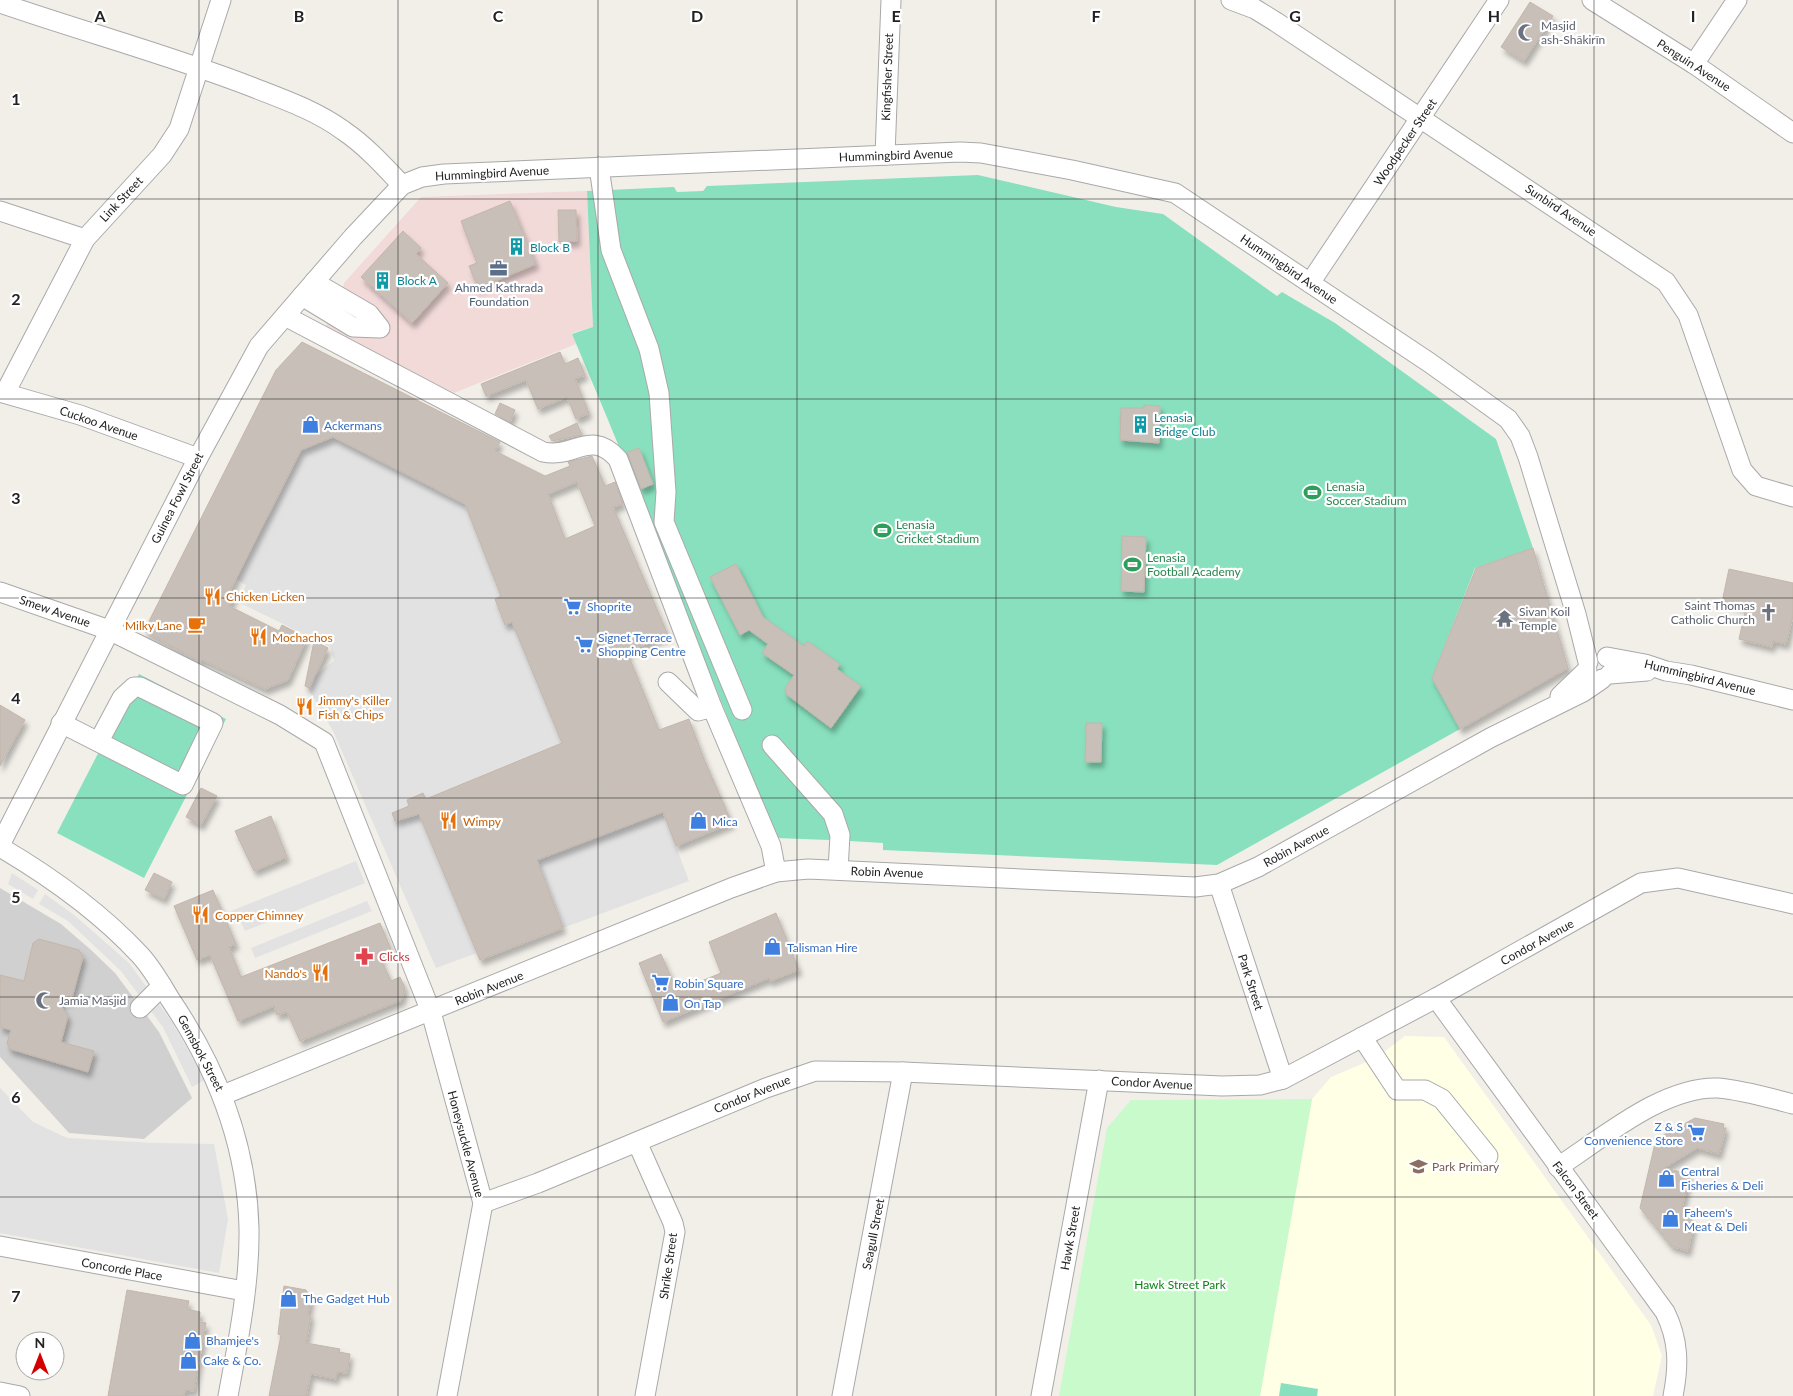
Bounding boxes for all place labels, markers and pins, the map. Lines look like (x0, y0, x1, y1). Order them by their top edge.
place label: Masjid ash-Shākirīn (1541, 18, 1605, 47)
mosque icon: Masjid ash-Shākirīn (1517, 22, 1537, 42)
building icon: Block B (506, 237, 526, 257)
place label: Block B (530, 240, 570, 255)
office icon: Ahmed Kathrada Foundation (489, 258, 509, 278)
building icon: Block A (373, 270, 393, 290)
place label: Block A (397, 273, 438, 288)
place label: Ahmed Kathrada Foundation (455, 280, 543, 309)
place label: Lenasia Bridge Club (1154, 410, 1216, 439)
building icon: Lenasia Bridge Club (1130, 414, 1150, 434)
shop icon: Ackermans (300, 415, 320, 435)
place label: Ackermans (324, 418, 382, 433)
place label: Lenasia Soccer Stadium (1326, 479, 1407, 508)
sports icon: Lenasia Soccer Stadium (1302, 483, 1322, 503)
place label: Lenasia Cricket Stadium (896, 517, 979, 546)
sports icon: Lenasia Cricket Stadium (872, 521, 892, 541)
place label: Lenasia Football Academy (1147, 550, 1242, 579)
sports icon: Lenasia Football Academy (1123, 554, 1143, 574)
restaurant icon: Chicken Licken (202, 586, 222, 606)
place label: Chicken Licken (226, 589, 305, 604)
supermarket icon: Shoprite (563, 596, 583, 616)
place label: Saint Thomas Catholic Church (1671, 598, 1755, 627)
place label: Shoprite (587, 599, 632, 614)
church icon: Saint Thomas Catholic Church (1759, 602, 1779, 622)
place label: Sivan Koil Temple (1519, 604, 1570, 633)
temple icon: Sivan Koil Temple (1495, 608, 1515, 628)
cafe icon: Milky Lane (186, 615, 206, 635)
place label: Milky Lane (125, 618, 182, 633)
restaurant icon: Mochachos (248, 627, 268, 647)
place label: Mochachos (272, 630, 333, 645)
place label: Signet Terrace Shopping Centre (598, 630, 686, 659)
supermarket icon: Signet Terrace Shopping Centre (574, 634, 594, 654)
place label: Jimmy's Killer Fish & Chips (318, 693, 390, 722)
restaurant icon: Jimmy's Killer Fish & Chips (294, 697, 314, 717)
restaurant icon: Wimpy (439, 811, 459, 831)
shop icon: Mica (688, 811, 708, 831)
place label: Wimpy (463, 814, 502, 829)
place label: Mica (712, 814, 738, 829)
restaurant icon: Copper Chimney (191, 905, 211, 925)
place label: Copper Chimney (215, 908, 304, 923)
shop icon: Talisman Hire (763, 937, 783, 957)
place label: Talisman Hire (787, 940, 858, 955)
pharmacy icon: Clicks (355, 946, 375, 966)
place label: Clicks (379, 949, 410, 964)
restaurant icon: Nando's (311, 963, 331, 983)
place label: Nando's (265, 966, 307, 981)
supermarket icon: Robin Square (650, 973, 670, 993)
place label: Robin Square (674, 976, 744, 991)
mosque icon: Jamia Masjid (35, 990, 55, 1010)
place label: Jamia Masjid (59, 993, 126, 1008)
shop icon: On Tap (660, 993, 680, 1013)
place label: On Tap (684, 996, 722, 1011)
place label: Z & S Convenience Store (1584, 1119, 1683, 1148)
supermarket icon: Z & S Convenience Store (1687, 1123, 1707, 1143)
school or university icon: Park Primary (1408, 1156, 1428, 1176)
place label: Park Primary (1432, 1159, 1500, 1174)
place label: Central Fisheries & Deli (1681, 1164, 1764, 1193)
shop icon: Central Fisheries & Deli (1657, 1168, 1677, 1188)
place label: Faheem's Meat & Deli (1684, 1205, 1747, 1234)
shop icon: Faheem's Meat & Deli (1660, 1209, 1680, 1229)
shop icon: The Gadget Hub (279, 1288, 299, 1308)
place label: The Gadget Hub (303, 1291, 390, 1306)
shop icon: Bhamjee's (182, 1330, 202, 1350)
place label: Bhamjee's (206, 1333, 259, 1348)
shop icon: Cake & Co. (179, 1350, 199, 1370)
place label: Cake & Co. (203, 1353, 261, 1368)

